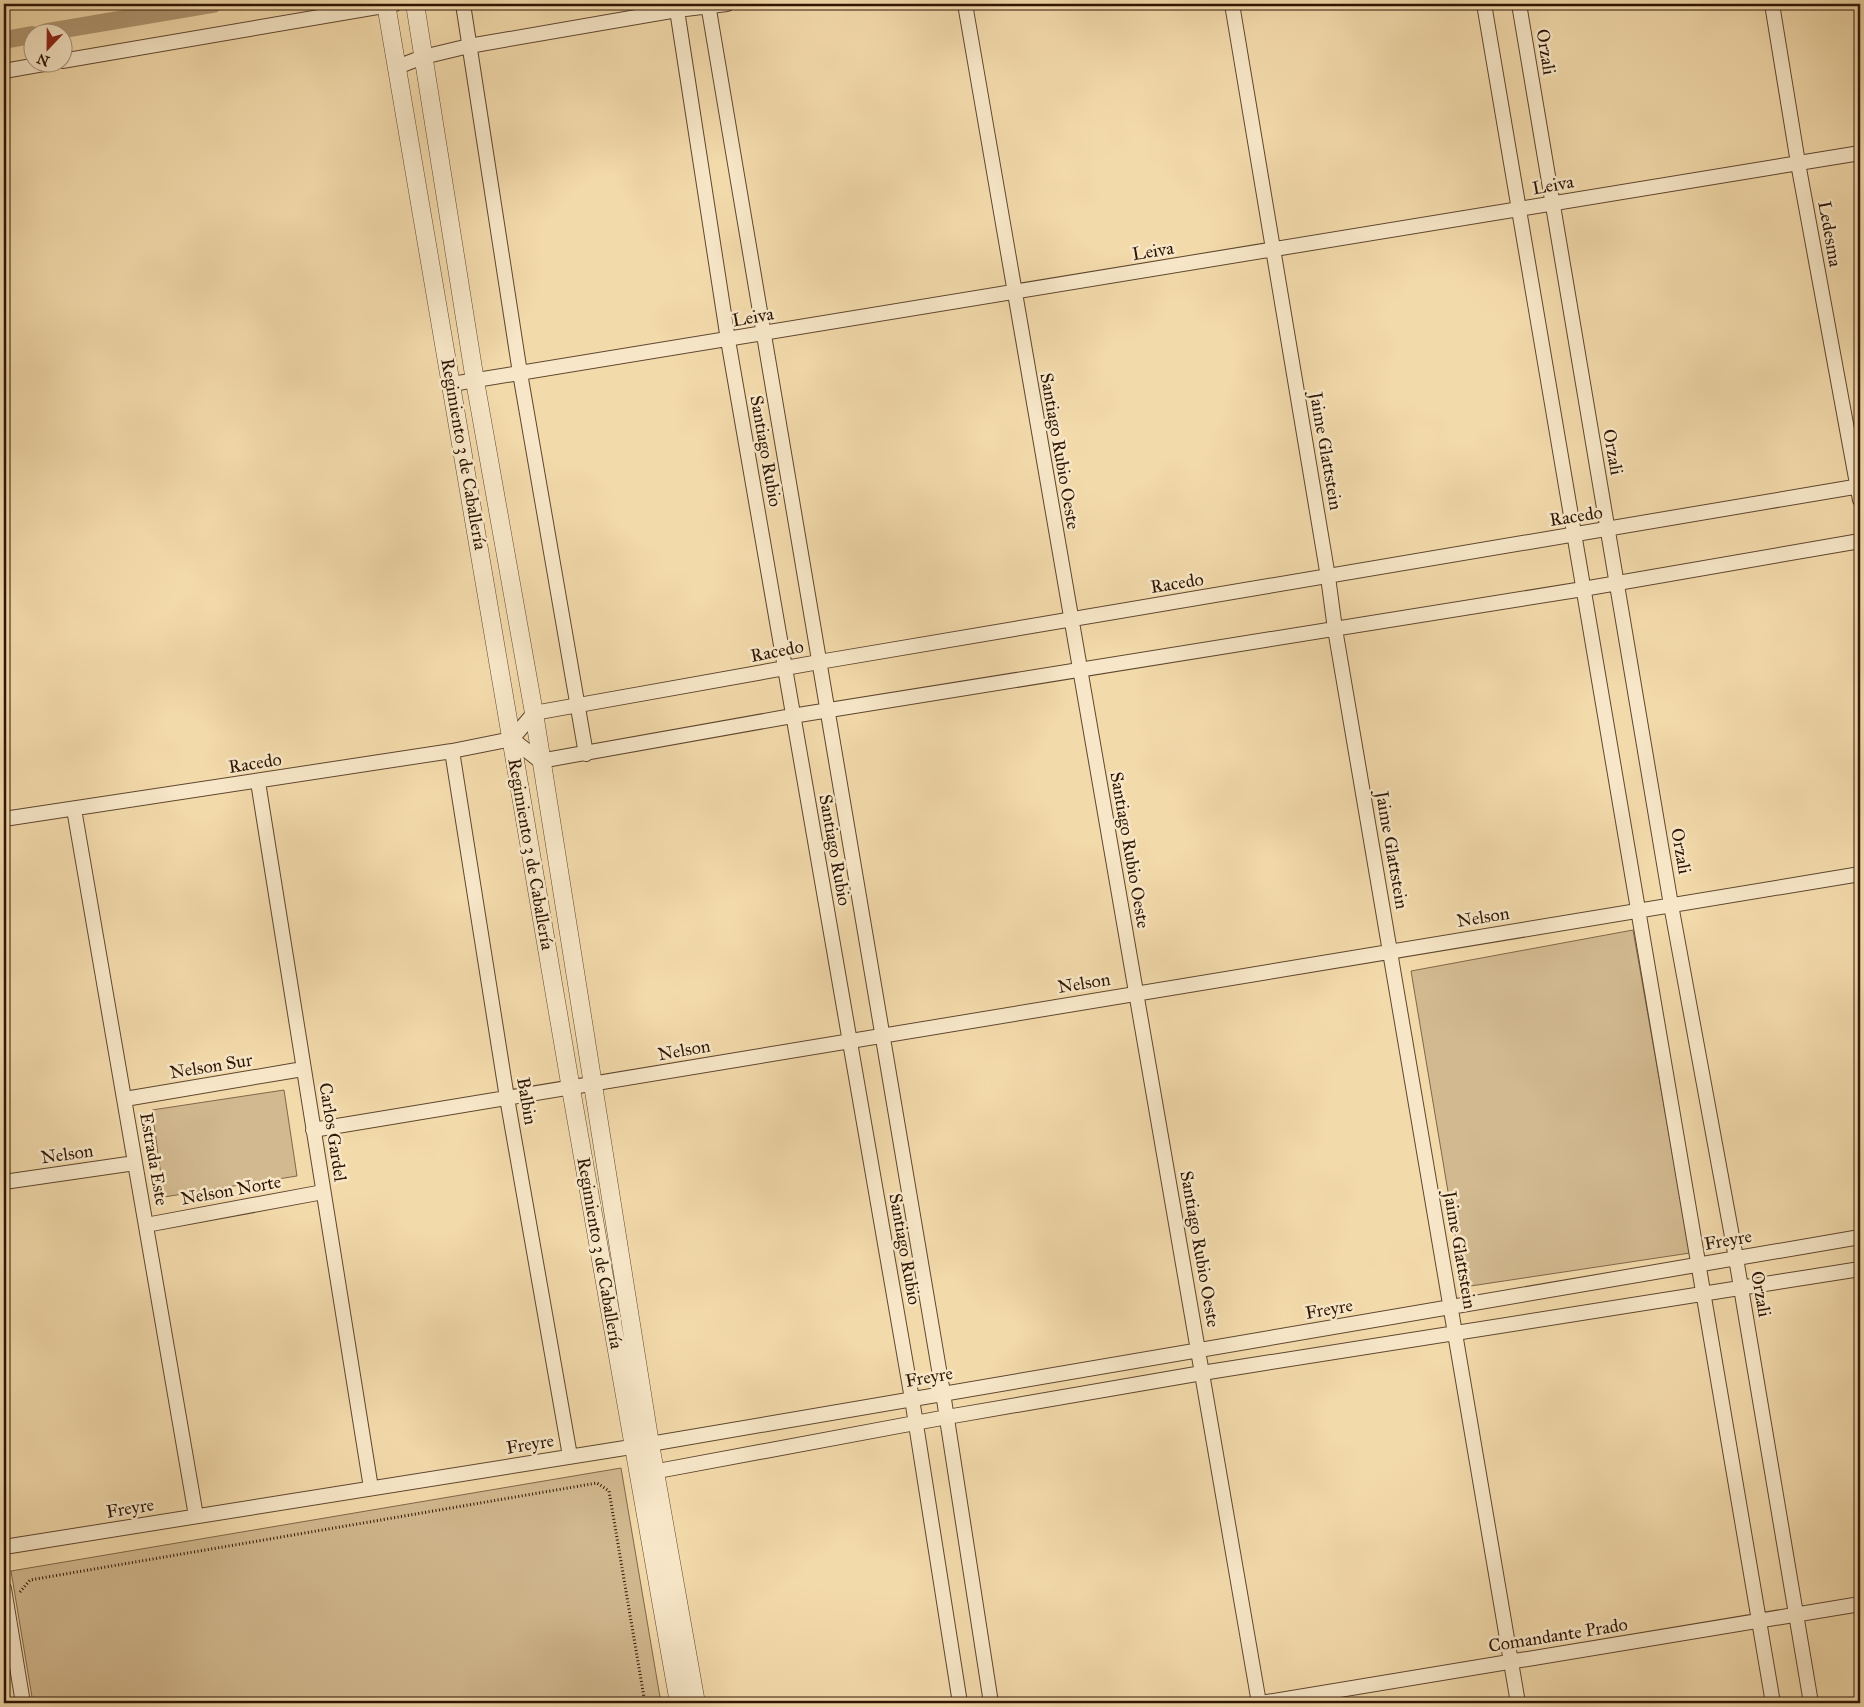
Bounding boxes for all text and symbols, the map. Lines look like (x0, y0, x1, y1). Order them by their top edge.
north arrow (22, 22, 72, 72)
street label: Orzali (1532, 27, 1560, 77)
text: N (35, 49, 52, 70)
street label: Leiva (1531, 170, 1576, 199)
street label: Ledesma (1813, 199, 1847, 269)
street label: Leiva (1131, 237, 1176, 265)
street label: Leiva (731, 302, 776, 331)
street label: Regimiento 3 de Caballería (435, 356, 492, 552)
street label: Santiago Rubio Oeste (1034, 371, 1085, 531)
street label: Jaime Glattstein (1303, 388, 1347, 512)
street label: Santiago Rubio (744, 394, 787, 509)
street label: Orzali (1598, 427, 1628, 477)
street label: Racedo (1548, 501, 1604, 531)
street label: Racedo (1149, 568, 1205, 598)
street label: Racedo (749, 635, 805, 667)
street label: Racedo (227, 748, 283, 778)
street label: Regimiento 3 de Caballería (502, 756, 559, 952)
street label: Santiago Rubio Oeste (1104, 770, 1155, 930)
street label: Jaime Glattstein (1369, 787, 1413, 911)
street label: Santiago Rubio (813, 793, 856, 908)
street label: Orzali (1666, 826, 1696, 876)
street label: Nelson (1455, 902, 1511, 932)
street label: Nelson (1056, 968, 1112, 998)
street label: Nelson (656, 1035, 712, 1065)
street label: Nelson Sur (168, 1049, 254, 1083)
street label: Balbin (512, 1076, 542, 1127)
street label: Carlos Gardel (314, 1081, 352, 1183)
street label: Estrada Este (135, 1111, 173, 1207)
street label: Nelson (39, 1139, 95, 1169)
street label: Regimiento 3 de Caballería (571, 1155, 628, 1351)
street label: Santiago Rubio Oeste (1174, 1169, 1225, 1329)
street label: Nelson Norte (179, 1170, 283, 1210)
street label: Jaime Glattstein (1437, 1187, 1481, 1311)
street label: Santiago Rubio (883, 1192, 926, 1307)
street label: Freyre (1702, 1225, 1754, 1255)
street label: Orzali (1746, 1269, 1776, 1319)
street label: Freyre (1303, 1294, 1355, 1324)
street label: Freyre (903, 1362, 955, 1392)
street label: Freyre (505, 1429, 555, 1459)
street label: Freyre (105, 1493, 155, 1523)
street label: Comandante Prado (1487, 1613, 1629, 1657)

